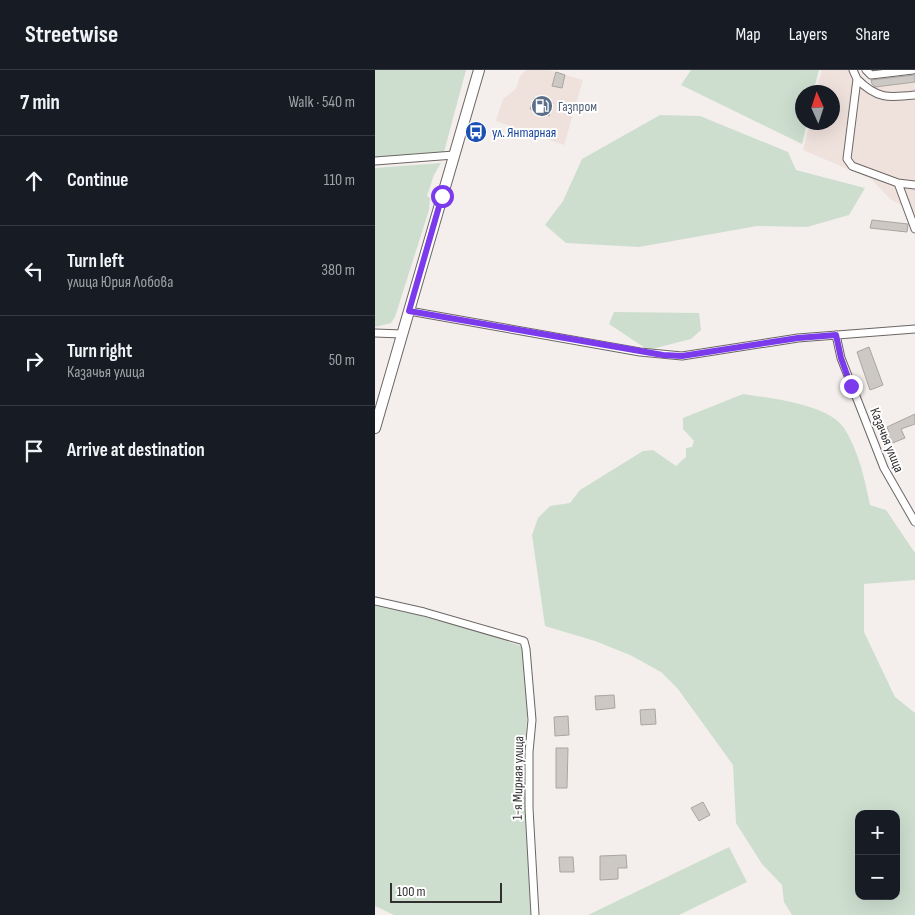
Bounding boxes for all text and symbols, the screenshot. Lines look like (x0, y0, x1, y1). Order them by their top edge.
text: Streetwise (25, 20, 118, 49)
text: Map (736, 24, 761, 45)
text: Layers (789, 24, 828, 45)
text: Share (856, 24, 890, 45)
north arrow (795, 85, 840, 130)
text: 7 min (20, 90, 60, 115)
text: Walk · 540 m (288, 93, 355, 112)
fuel station icon: Газпром (530, 94, 554, 118)
place label: Газпром (558, 98, 597, 115)
bus stop icon: ул. Янтарная (464, 120, 488, 144)
place label: ул. Янтарная (492, 124, 556, 141)
icon: ahead (20, 167, 48, 195)
text: Continue (67, 169, 128, 192)
text: 110 m (324, 171, 355, 190)
route start (431, 185, 454, 208)
text: Turn left (67, 250, 124, 273)
icon: left (20, 257, 48, 285)
text: 380 m (321, 261, 355, 280)
text: улица Юрия Лобова (67, 273, 173, 292)
text: Turn right (67, 340, 132, 363)
icon: right (20, 347, 48, 375)
text: 50 m (329, 351, 355, 370)
text: Казачья улица (67, 363, 145, 382)
route end (840, 375, 863, 398)
street label: Казачья улица (866, 405, 908, 475)
icon: arrive (20, 437, 48, 465)
text: Arrive at destination (67, 439, 205, 462)
street label: 1-я Мирная улица (509, 736, 527, 820)
map controls (855, 810, 900, 900)
button: + (855, 810, 900, 855)
button: − (855, 855, 900, 900)
scale bar (390, 880, 503, 903)
text: 100 m (397, 883, 426, 900)

